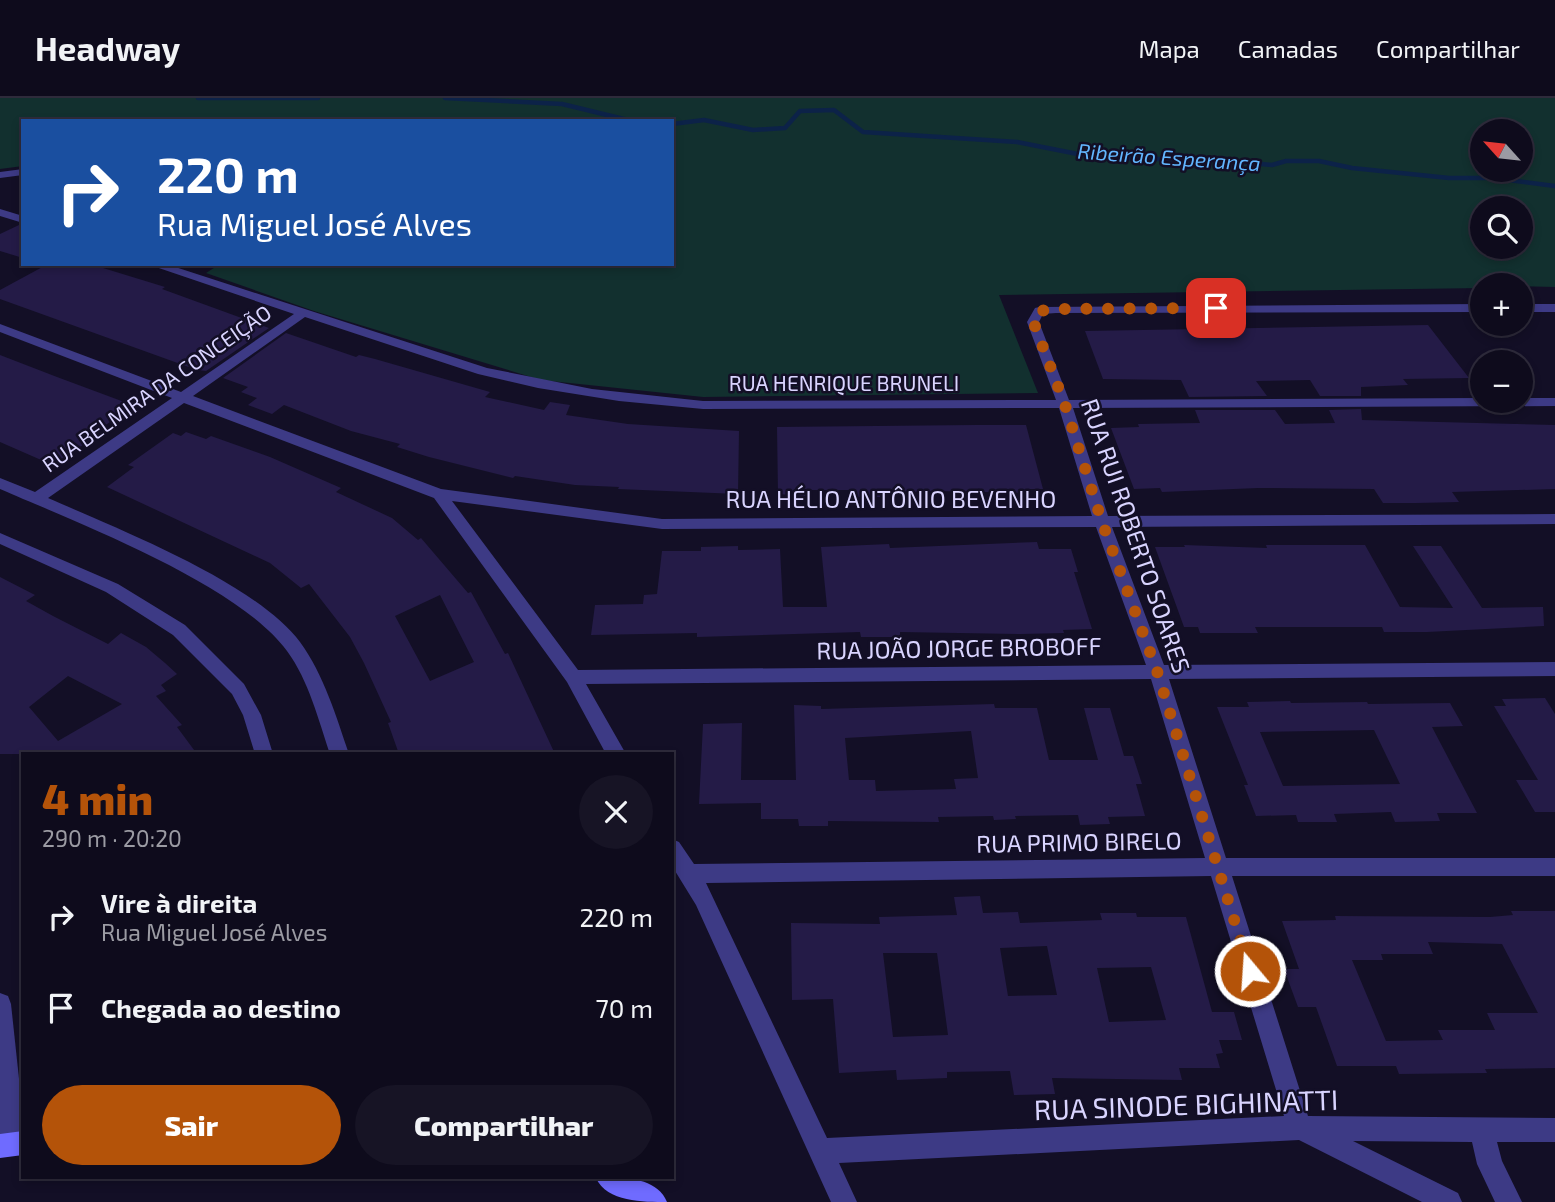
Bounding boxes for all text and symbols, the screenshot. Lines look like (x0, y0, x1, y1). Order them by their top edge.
text: Headway (35, 28, 180, 68)
text: Mapa (1138, 34, 1200, 63)
text: Camadas (1238, 34, 1338, 63)
text: Compartilhar (1376, 34, 1520, 63)
north arrow (1470, 119, 1533, 182)
map controls (1470, 119, 1533, 413)
water label: Ribeirão Esperança (1077, 138, 1261, 177)
text: 220 m (157, 144, 299, 203)
icon: right (42, 147, 133, 238)
button: search (1470, 196, 1533, 259)
text: Rua Miguel José Alves (157, 204, 472, 242)
button: + (1470, 273, 1533, 336)
pin (1186, 278, 1246, 338)
icon: arrive (1197, 289, 1235, 327)
street label: RUA BELMIRA DA CONCEIÇÃO (37, 299, 277, 478)
button: − (1470, 350, 1533, 413)
street label: RUA HENRIQUE BRUNELI (729, 370, 959, 396)
street label: RUA RUI ROBERTO SOARES (1076, 395, 1197, 676)
street label: RUA HÉLIO ANTÔNIO BEVENHO (726, 484, 1056, 513)
street label: RUA JOÃO JORGE BROBOFF (816, 631, 1102, 664)
text: 4 min (42, 773, 153, 823)
button: close (579, 775, 653, 849)
text: 290 m · 20:20 (42, 824, 182, 852)
street label: RUA PRIMO BIRELO (976, 825, 1182, 858)
text: Vire à direita (101, 887, 257, 918)
icon: right (42, 898, 80, 936)
text: 220 m (580, 901, 653, 932)
text: Rua Miguel José Alves (101, 918, 327, 946)
position arrow (1213, 934, 1287, 1008)
icon: arrive (42, 989, 80, 1027)
text: Chegada ao destino (101, 992, 341, 1023)
text: 70 m (595, 992, 653, 1023)
street label: RUA SINODE BIGHINATTI (1033, 1082, 1339, 1126)
button: Sair (42, 1085, 341, 1165)
button: Compartilhar (355, 1085, 653, 1165)

